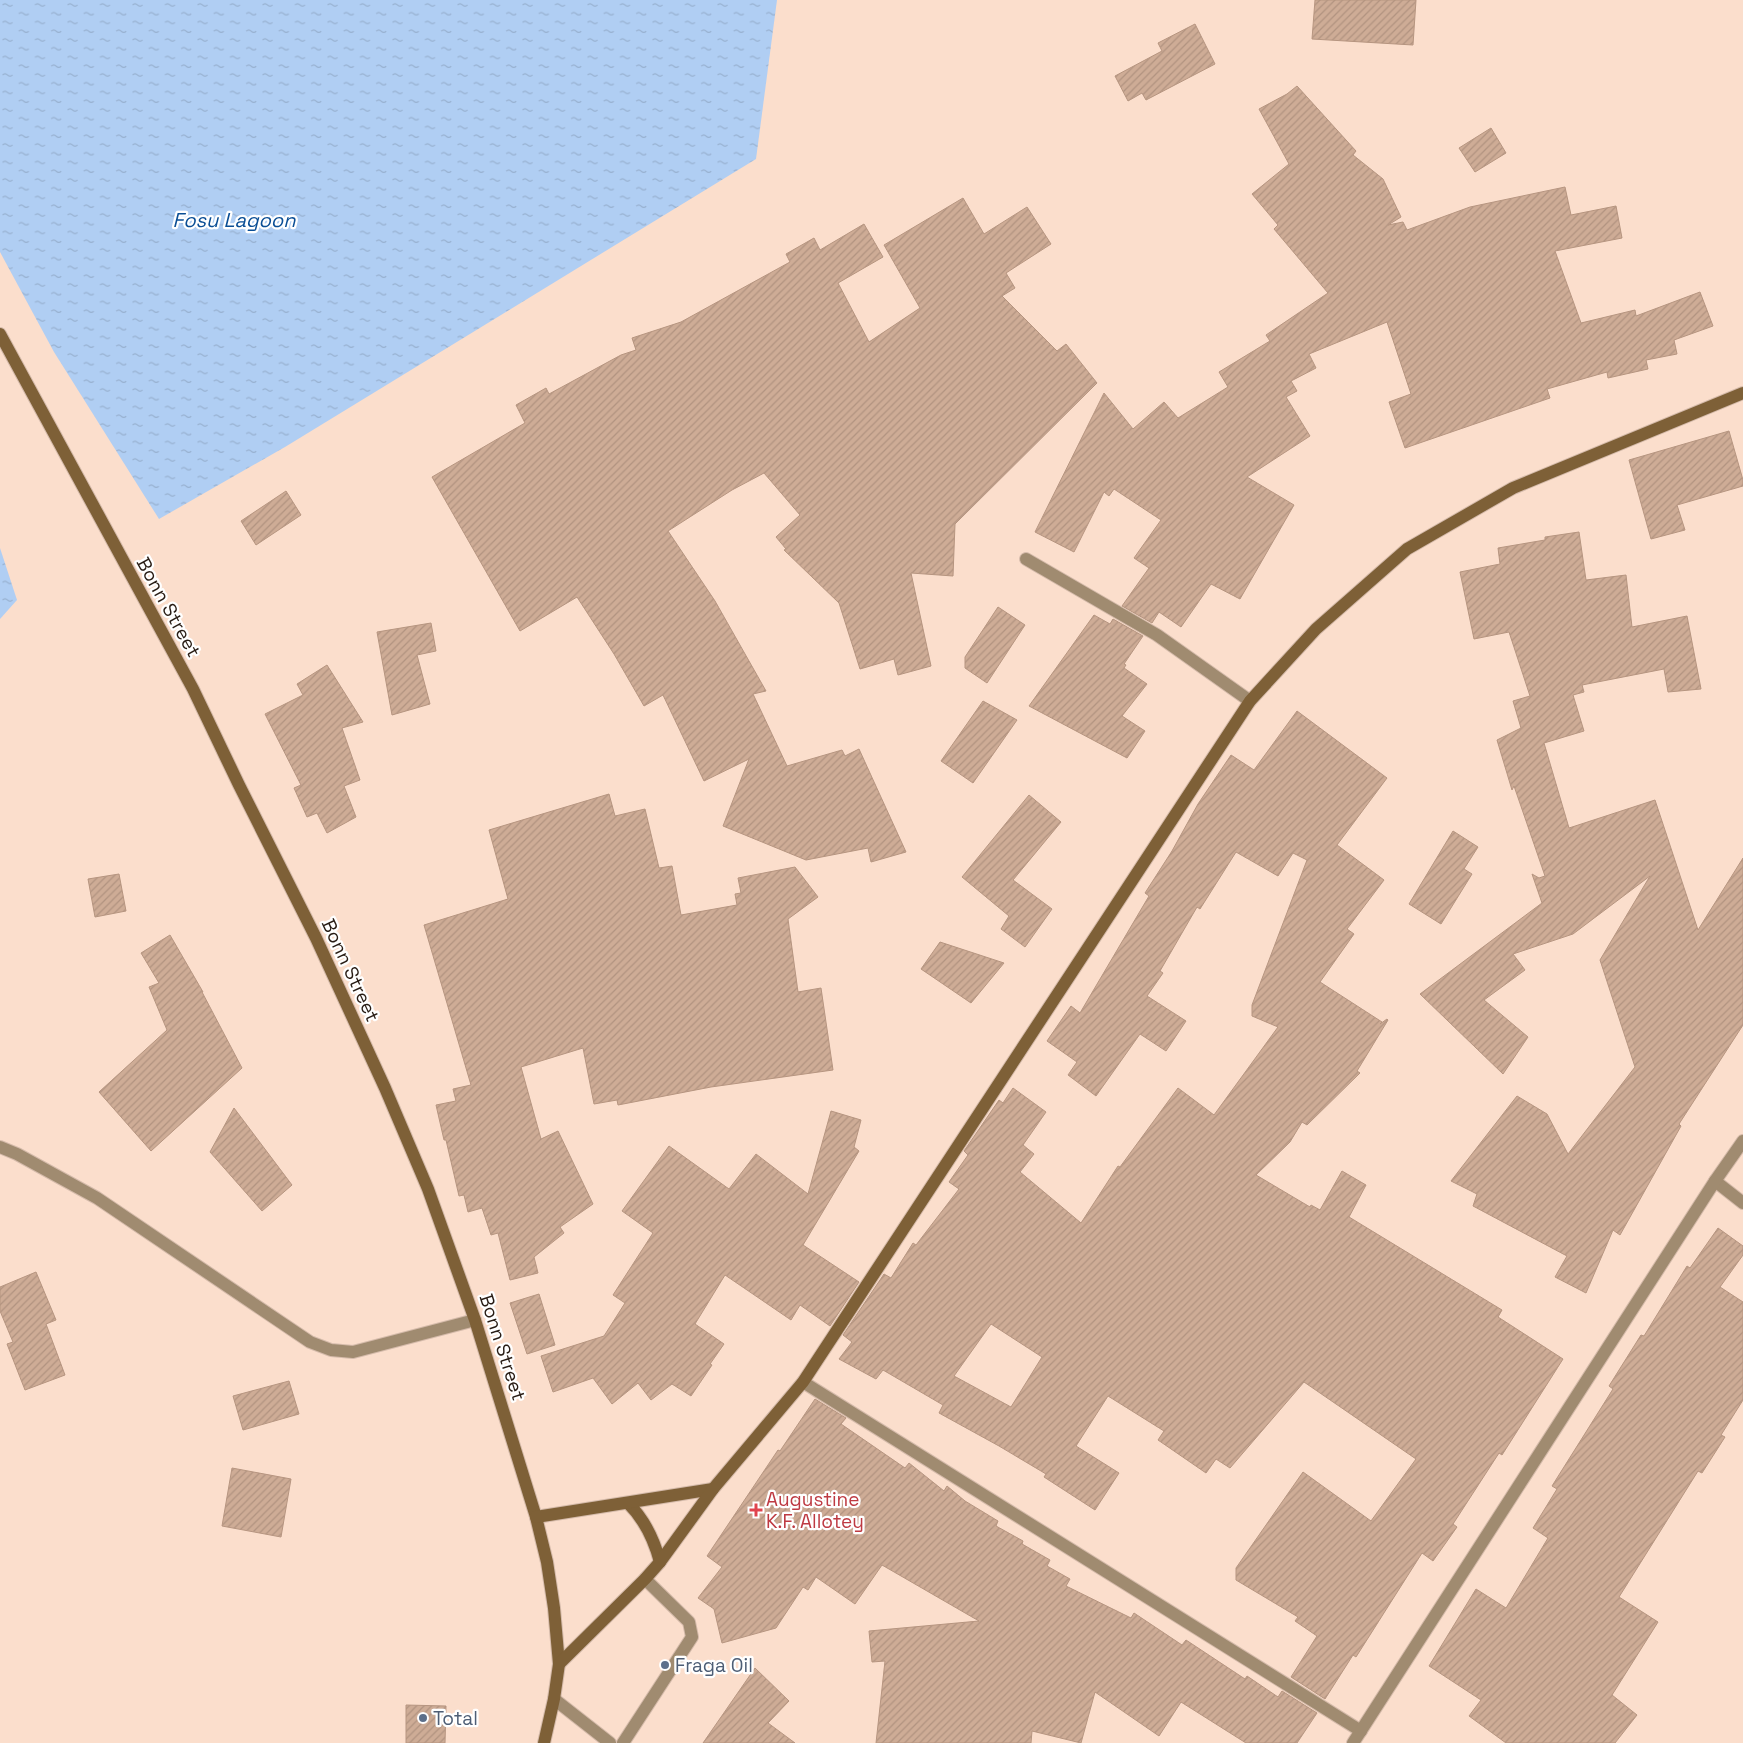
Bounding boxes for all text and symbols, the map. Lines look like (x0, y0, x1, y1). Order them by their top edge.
water label: Fosu Lagoon (173, 207, 296, 233)
street label: Bonn Street (131, 553, 206, 662)
street label: Bonn Street (316, 915, 385, 1026)
street label: Bonn Street (474, 1291, 531, 1404)
place label: Augustine K.F. Allotey (766, 1487, 864, 1534)
marker: Augustine K.F. Allotey (750, 1504, 762, 1516)
place label: Fraga Oil (675, 1653, 753, 1678)
marker: Fraga Oil (659, 1659, 671, 1671)
place label: Total (433, 1706, 478, 1731)
marker: Total (417, 1712, 429, 1724)

